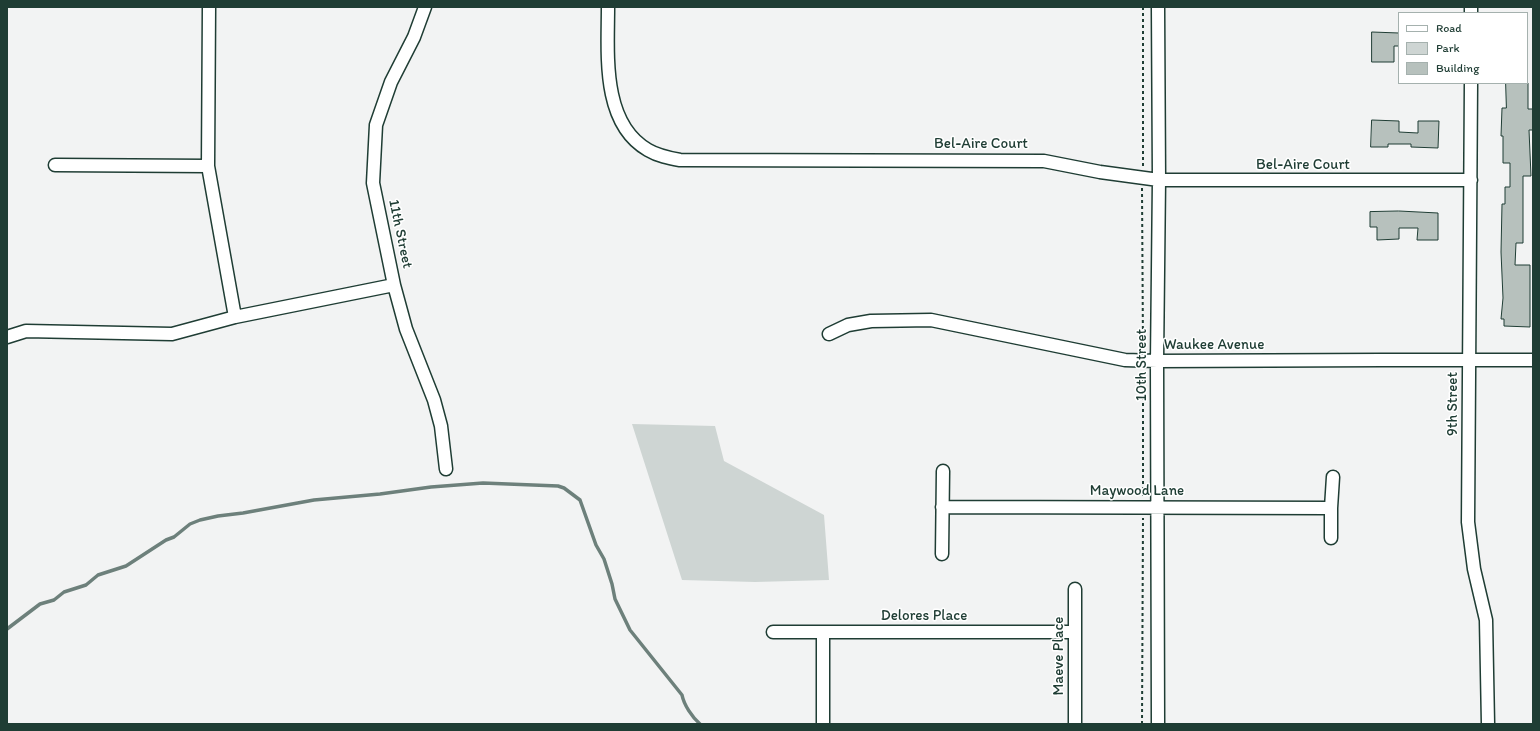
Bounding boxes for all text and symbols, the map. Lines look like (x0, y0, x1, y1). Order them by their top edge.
legend (1398, 12, 1528, 84)
text: Road (1436, 21, 1462, 35)
text: Park (1436, 41, 1460, 55)
text: Building (1436, 61, 1479, 75)
street label: Bel-Aire Court (934, 135, 1028, 153)
street label: Bel-Aire Court (1256, 156, 1350, 174)
street label: 11th Street (384, 198, 416, 270)
street label: 10th Street (1133, 329, 1151, 401)
street label: Waukee Avenue (1164, 336, 1264, 354)
street label: 9th Street (1444, 372, 1462, 436)
street label: Maywood Lane (1090, 482, 1184, 500)
street label: Delores Place (881, 607, 967, 625)
street label: Maeve Place (1050, 617, 1068, 695)

